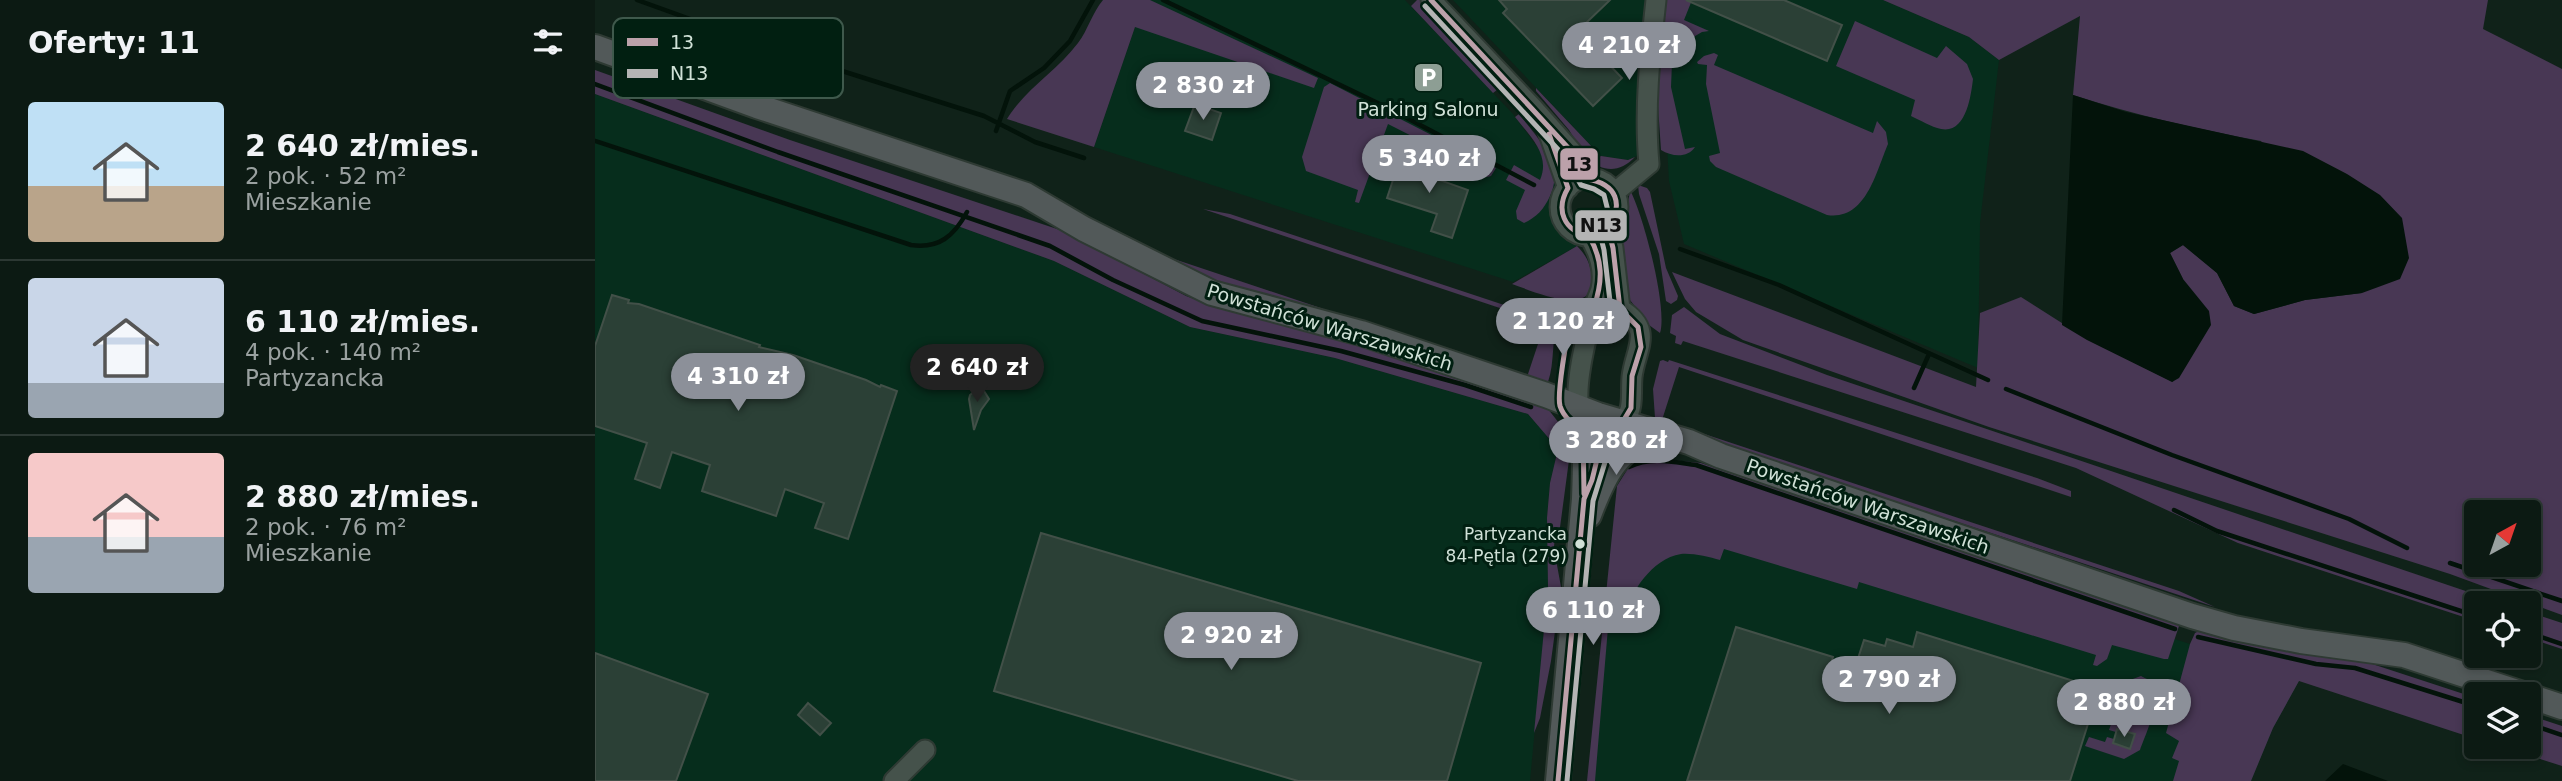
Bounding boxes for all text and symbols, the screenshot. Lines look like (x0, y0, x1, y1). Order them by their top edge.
legend (613, 18, 843, 98)
pin: 4 210 zł (1557, 22, 1701, 82)
icon: filters (529, 23, 567, 61)
text: Oferty: 11 (28, 25, 200, 60)
text: 13 (670, 31, 694, 53)
text: 4 210 zł (1578, 32, 1680, 58)
parking icon: Parking Salonu (1411, 61, 1445, 95)
text: N13 (670, 62, 708, 84)
pin: 2 830 zł (1131, 62, 1275, 122)
text: 2 830 zł (1152, 72, 1254, 98)
place label: Parking Salonu (1357, 98, 1499, 120)
text: 2 640 zł/mies. (245, 128, 480, 163)
icon: home (84, 130, 168, 214)
pin: 5 340 zł (1357, 136, 1501, 195)
text: 5 340 zł (1378, 145, 1480, 171)
line badge: 13 (1559, 147, 1599, 181)
text: 13 (1566, 153, 1592, 175)
text: 2 pok. · 52 m² (245, 163, 406, 189)
text: Mieszkanie (245, 189, 372, 215)
line badge: N13 (1574, 209, 1628, 242)
text: N13 (1580, 214, 1622, 236)
street label: Powstańców Warszawskich (1205, 279, 1455, 375)
pin: 2 120 zł (1491, 298, 1635, 358)
text: 6 110 zł/mies. (245, 304, 480, 339)
icon: home (84, 306, 168, 390)
text: 2 120 zł (1512, 308, 1614, 334)
text: 4 pok. · 140 m² (245, 339, 421, 365)
pin: 2 640 zł (905, 344, 1049, 404)
pin: 4 310 zł (666, 354, 810, 413)
text: 2 640 zł (926, 354, 1028, 380)
text: 4 310 zł (687, 363, 789, 389)
text: Partyzancka (245, 365, 384, 391)
pin: 3 280 zł (1544, 418, 1688, 477)
text: 3 280 zł (1565, 427, 1667, 453)
street label: Powstańców Warszawskich (1744, 454, 1992, 558)
text: 2 880 zł/mies. (245, 479, 480, 514)
icon: home (84, 481, 168, 565)
north arrow (2464, 500, 2541, 578)
map controls (2464, 500, 2541, 759)
text: 2 pok. · 76 m² (245, 514, 406, 540)
place label: Partyzancka 84-Pętla (279) (1446, 524, 1567, 566)
marker: Partyzancka 84-Pętla (279) (1573, 537, 1587, 551)
text: Mieszkanie (245, 540, 372, 566)
pin: 6 110 zł (1521, 588, 1665, 647)
button: locate (2464, 591, 2541, 668)
text: 6 110 zł (1542, 597, 1644, 623)
pin: 2 920 zł (1159, 612, 1303, 672)
text: 2 920 zł (1180, 622, 1282, 648)
pin: 2 790 zł (1817, 656, 1961, 716)
text: 2 790 zł (1838, 666, 1940, 692)
pin: 2 880 zł (2052, 680, 2196, 739)
button: layers (2464, 682, 2541, 759)
text: 2 880 zł (2073, 689, 2175, 715)

